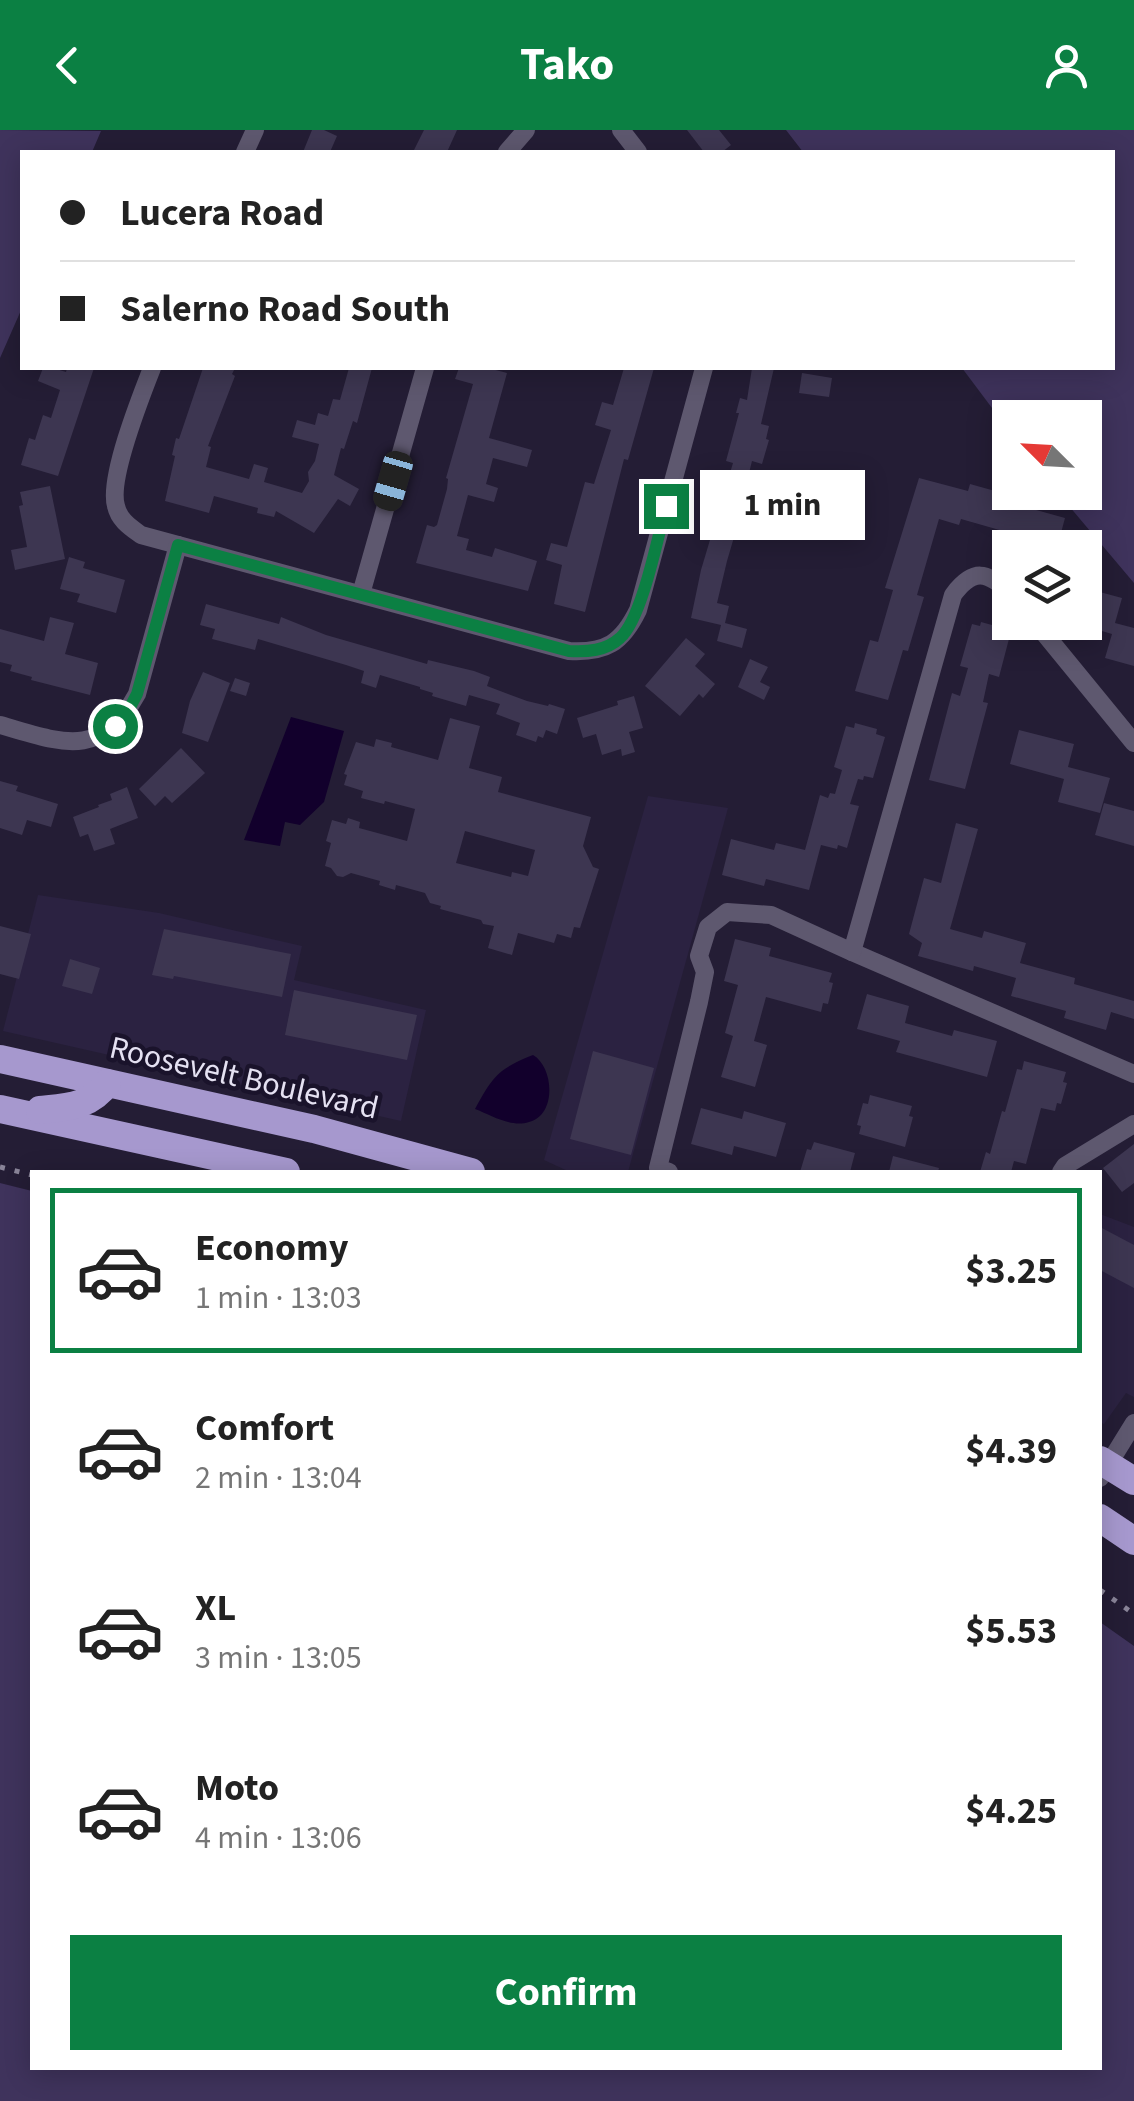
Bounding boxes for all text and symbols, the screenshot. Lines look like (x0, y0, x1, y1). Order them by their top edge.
text: Tako (520, 33, 614, 97)
icon: back (40, 38, 95, 93)
icon: person (1039, 38, 1094, 93)
text: Lucera Road (120, 186, 324, 240)
text: Salerno Road South (120, 282, 450, 336)
north arrow (992, 400, 1102, 510)
map controls (992, 400, 1102, 640)
car (370, 448, 416, 514)
callout: 1 min (701, 471, 866, 541)
text: 1 min (744, 482, 821, 528)
route end (644, 484, 689, 529)
button: layers (992, 530, 1102, 640)
route start (93, 704, 138, 749)
street label: Roosevelt Boulevard (105, 1025, 383, 1131)
text: Economy (195, 1221, 348, 1275)
icon: car (75, 1226, 165, 1316)
text: $3.25 (965, 1244, 1057, 1298)
text: 1 min · 13:03 (195, 1275, 362, 1321)
text: Comfort (195, 1401, 334, 1455)
icon: car (75, 1406, 165, 1496)
text: $4.39 (965, 1424, 1057, 1478)
text: 2 min · 13:04 (195, 1455, 362, 1501)
text: XL (195, 1581, 236, 1635)
icon: car (75, 1586, 165, 1676)
text: $5.53 (965, 1604, 1057, 1658)
text: 3 min · 13:05 (195, 1635, 362, 1681)
text: Moto (195, 1761, 279, 1815)
icon: car (75, 1766, 165, 1856)
text: $4.25 (965, 1784, 1057, 1838)
text: 4 min · 13:06 (195, 1815, 362, 1861)
button: Confirm (70, 1935, 1062, 2050)

